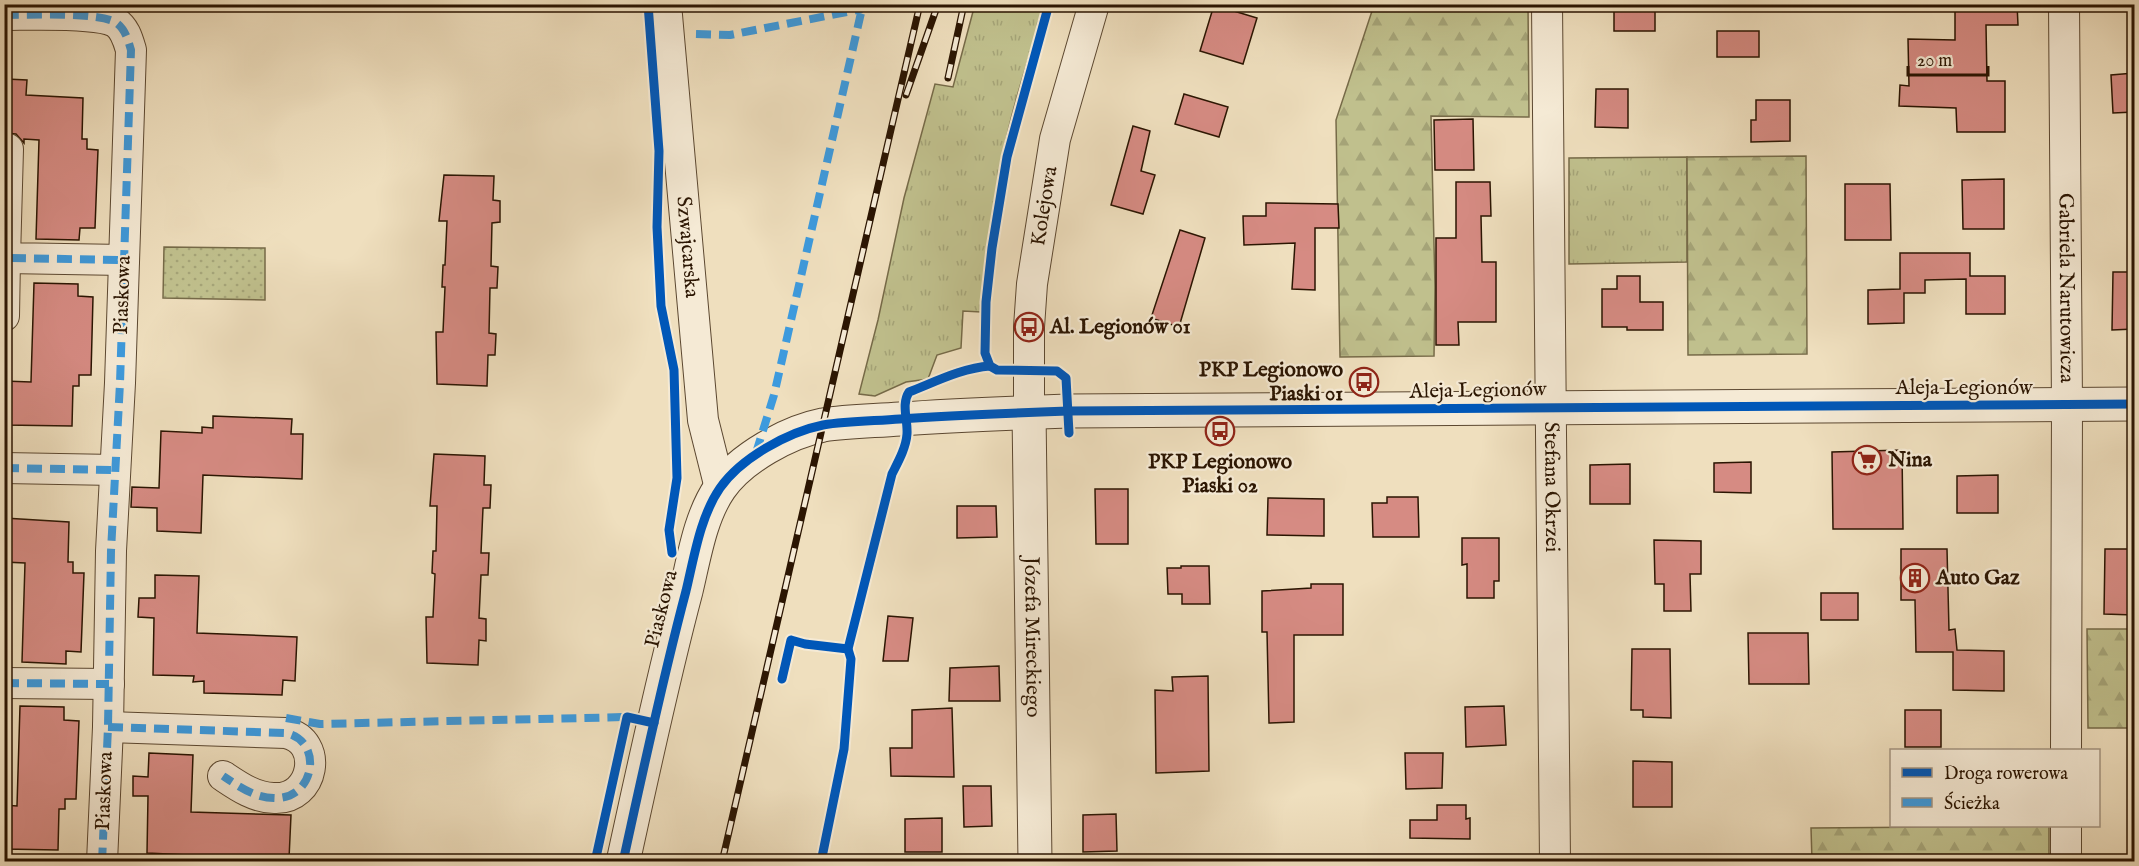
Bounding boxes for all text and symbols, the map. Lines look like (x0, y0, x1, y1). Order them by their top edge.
scale bar (1908, 39, 1988, 77)
text: 20 m (1917, 50, 1952, 73)
street label: Kolejowa (1025, 163, 1064, 248)
street label: Gabriela Narutowicza (2052, 193, 2080, 384)
street label: Szwajcarska (670, 195, 706, 300)
street label: Piaskowa (108, 254, 138, 335)
bus stop icon: Al. Legionów 01 (1013, 311, 1045, 343)
place label: Al. Legionów 01 (1049, 314, 1191, 341)
place label: PKP Legionowo Piaski 01 (1199, 357, 1344, 408)
bus stop icon: PKP Legionowo Piaski 01 (1348, 366, 1380, 398)
street label: Aleja Legionów (1894, 375, 2034, 402)
street label: Aleja Legionów (1408, 376, 1548, 406)
bus stop icon: PKP Legionowo Piaski 02 (1204, 415, 1236, 447)
street label: Stefana Okrzei (1537, 422, 1566, 552)
supermarket icon: Nina (1851, 444, 1883, 476)
place label: Nina (1887, 447, 1933, 474)
place label: PKP Legionowo Piaski 02 (1148, 449, 1293, 500)
street label: Józefa Mireckiego (1017, 554, 1047, 718)
building icon: Auto Gaz (1899, 562, 1931, 594)
place label: Auto Gaz (1935, 565, 2020, 592)
street label: Piaskowa (639, 566, 685, 651)
legend (1890, 749, 2100, 827)
street label: Piaskowa (90, 750, 120, 831)
text: Droga rowerowa (1944, 763, 2068, 786)
text: Ścieżka (1944, 791, 2000, 816)

